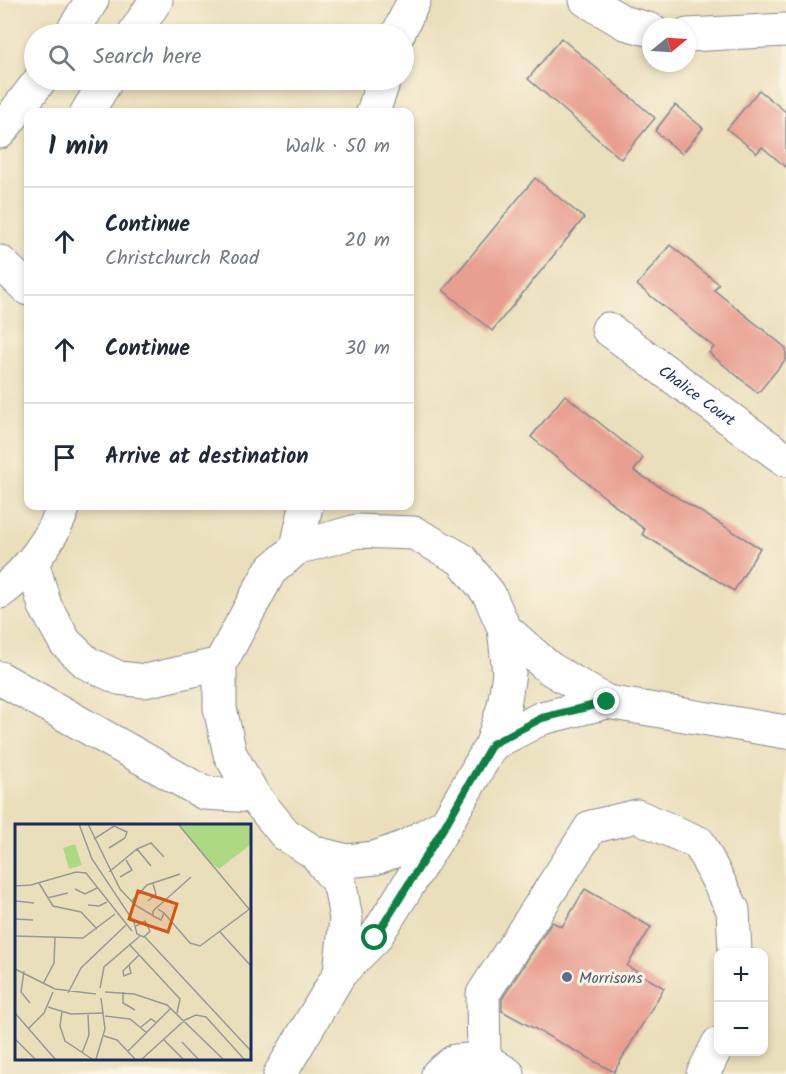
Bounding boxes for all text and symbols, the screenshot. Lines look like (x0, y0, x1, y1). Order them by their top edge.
north arrow (642, 18, 696, 72)
search box (24, 24, 414, 90)
text: Search here (93, 40, 201, 75)
icon: search (45, 41, 78, 74)
text: 1 min (48, 126, 108, 168)
text: Walk · 50 m (285, 131, 390, 163)
text: Continue (105, 208, 190, 243)
icon: ahead (48, 225, 81, 258)
text: 20 m (344, 225, 390, 257)
text: Christchurch Road (105, 243, 259, 275)
text: Continue (105, 332, 190, 367)
icon: ahead (48, 333, 81, 366)
text: 30 m (345, 333, 390, 365)
street label: Chalice Court (653, 359, 741, 433)
text: Arrive at destination (105, 440, 308, 475)
icon: arrive (48, 441, 81, 474)
route end (593, 688, 619, 714)
inset map (15, 824, 250, 1059)
route start (361, 924, 387, 950)
map controls (714, 948, 768, 1056)
button: + (714, 948, 768, 1002)
place label: Morrisons (579, 966, 643, 991)
marker: Morrisons (560, 970, 574, 984)
button: − (714, 1002, 768, 1056)

